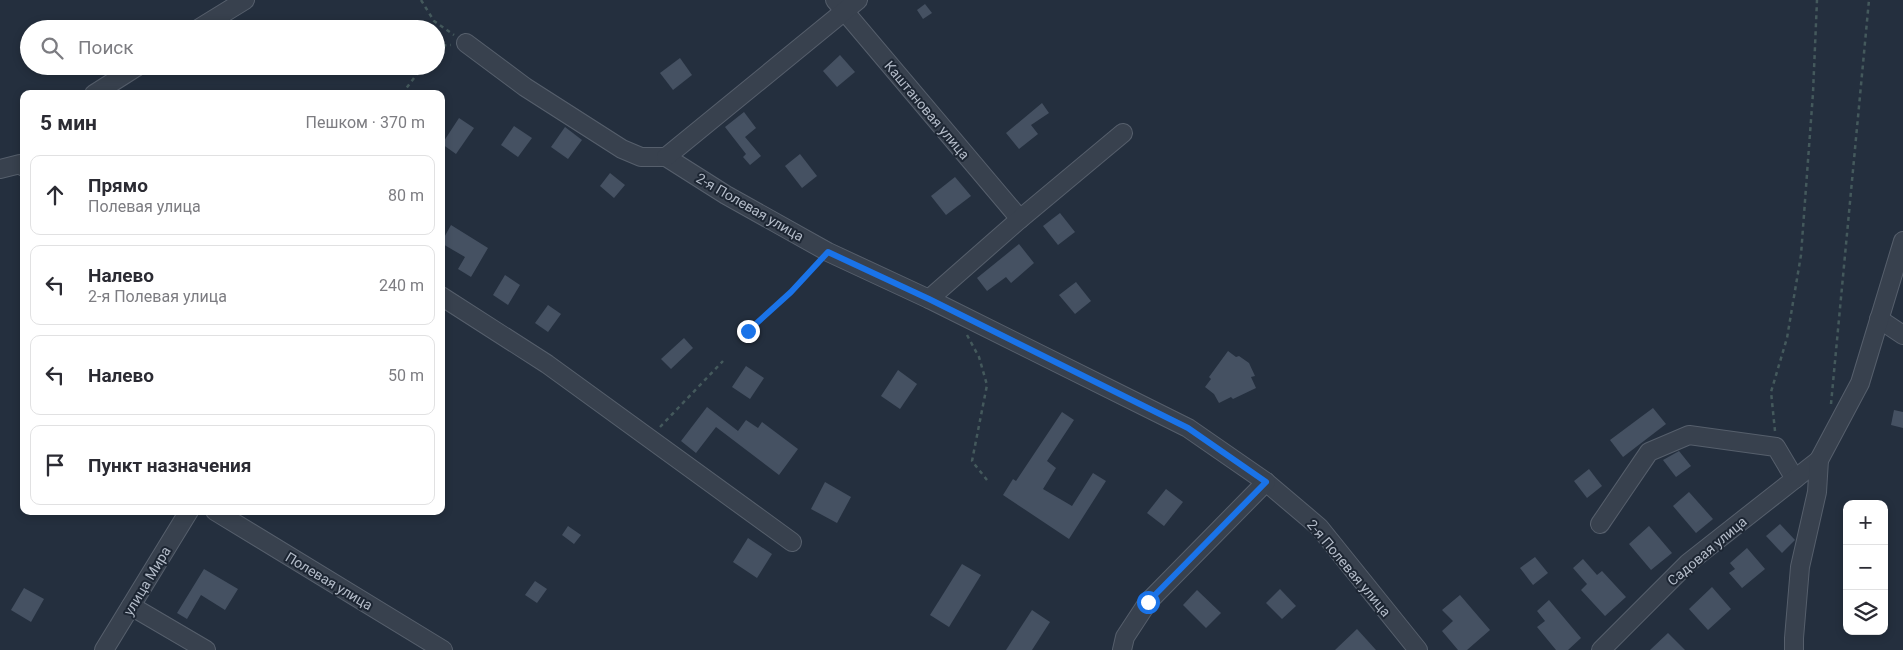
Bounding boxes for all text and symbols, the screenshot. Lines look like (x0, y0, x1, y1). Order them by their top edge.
search box (20, 20, 445, 75)
icon: search (38, 34, 66, 62)
text: Поиск (78, 36, 134, 59)
street label: Каштановая улица (881, 58, 973, 162)
text: 5 мин (40, 111, 97, 135)
text: Пешком · 370 m (306, 113, 425, 132)
street label: 2-я Полевая улица (693, 170, 807, 244)
text: Прямо (88, 174, 148, 197)
icon: ahead (41, 181, 69, 209)
text: 80 m (388, 186, 424, 205)
text: Полевая улица (88, 197, 201, 216)
text: Налево (88, 264, 154, 287)
icon: left (41, 271, 69, 299)
text: 240 m (379, 276, 424, 295)
text: 2-я Полевая улица (88, 287, 227, 306)
route end (737, 320, 760, 343)
icon: left (41, 361, 69, 389)
text: Налево (88, 364, 154, 387)
text: 50 m (388, 366, 424, 385)
icon: arrive (41, 451, 69, 479)
text: Пункт назначения (88, 454, 251, 477)
map controls (1843, 500, 1888, 635)
button: + (1843, 500, 1888, 545)
street label: Садовая улица (1664, 513, 1750, 589)
street label: 2-я Полевая улица (1304, 516, 1394, 620)
street label: улица Мира (120, 544, 174, 618)
button: − (1843, 545, 1888, 590)
street label: Полевая улица (283, 549, 375, 613)
button: layers (1843, 590, 1888, 635)
route start (1137, 591, 1160, 614)

